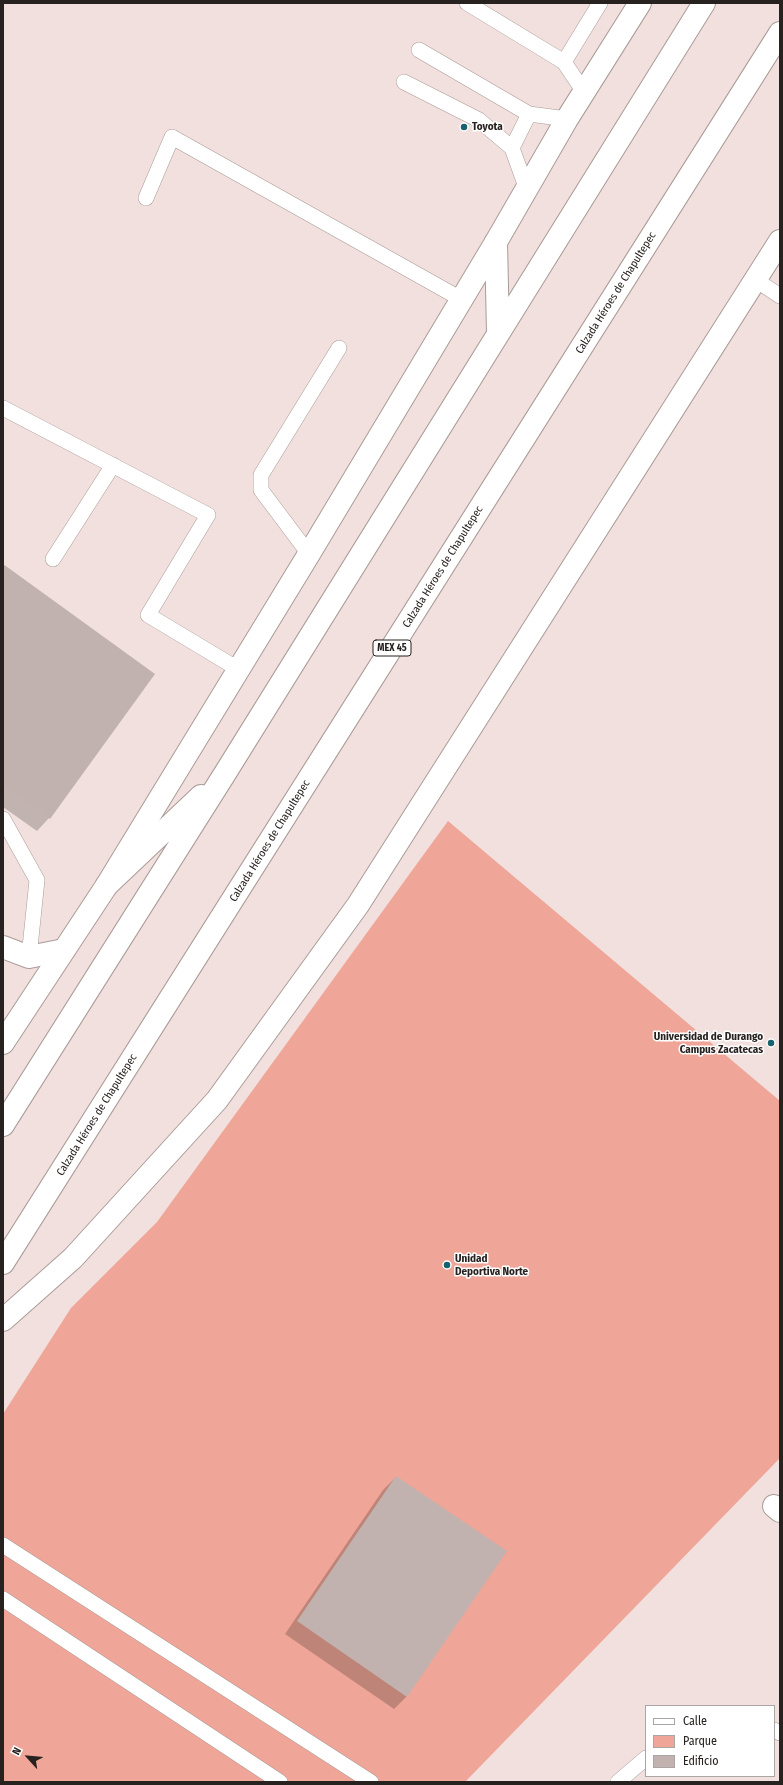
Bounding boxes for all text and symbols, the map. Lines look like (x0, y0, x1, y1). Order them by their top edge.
place label: Toyota (472, 120, 503, 134)
marker: Toyota (459, 122, 469, 132)
street label: Calzada Héroes de Chapultepec (573, 230, 659, 356)
street label: Calzada Héroes de Chapultepec (400, 504, 486, 630)
road number: MEX 45 (373, 640, 411, 656)
street label: Calzada Héroes de Chapultepec (227, 778, 313, 904)
place label: Universidad de Durango Campus Zacatecas (654, 1030, 763, 1056)
marker: Universidad de Durango Campus Zacatecas (766, 1038, 776, 1048)
street label: Calzada Héroes de Chapultepec (54, 1052, 140, 1178)
place label: Unidad Deportiva Norte (455, 1252, 528, 1278)
marker: Unidad Deportiva Norte (442, 1260, 452, 1270)
legend (645, 1705, 775, 1777)
text: Calle (683, 1714, 707, 1728)
text: Parque (683, 1734, 717, 1748)
north arrow (8, 1737, 48, 1777)
text: N (10, 1745, 24, 1757)
text: Edificio (683, 1754, 719, 1768)

